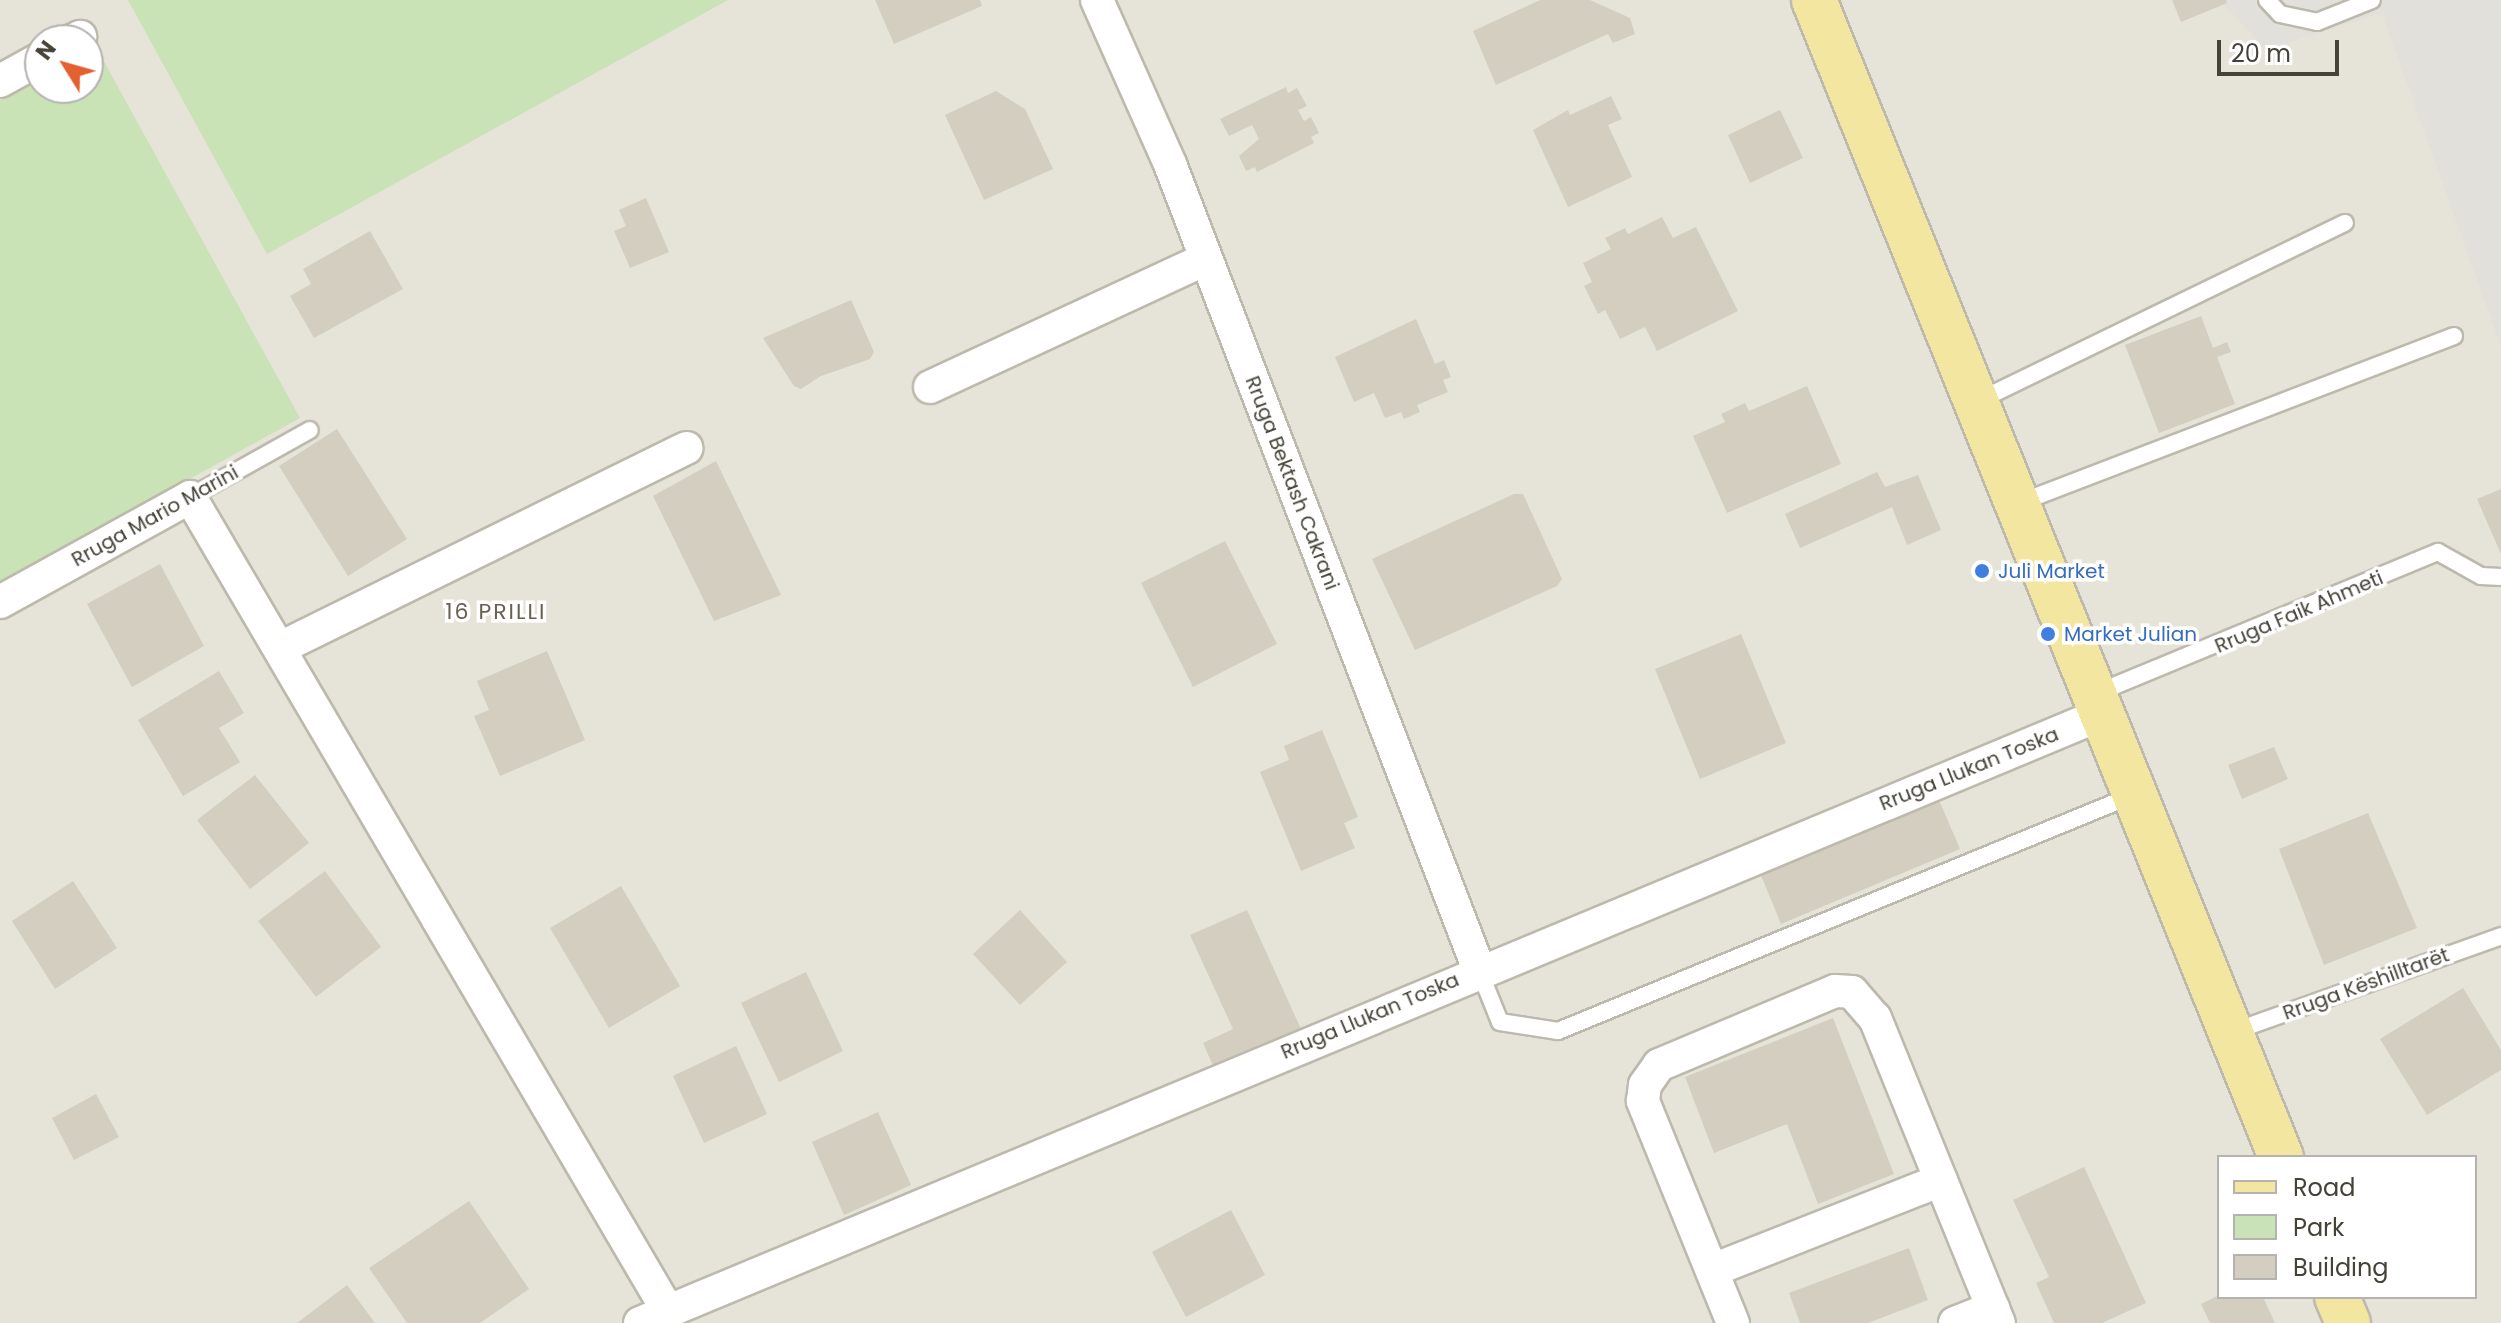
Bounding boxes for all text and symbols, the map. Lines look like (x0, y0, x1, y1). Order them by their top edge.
north arrow (24, 24, 104, 104)
scale bar (2221, 24, 2343, 74)
text: N (29, 35, 63, 66)
text: 20 m (2231, 37, 2291, 70)
street label: Rruga Bektash Cakrani (1240, 373, 1344, 593)
street label: Rruga Mario Marini (67, 460, 243, 572)
place label: Juli Market (1998, 559, 2105, 583)
marker: Juli Market (1973, 562, 1991, 580)
street label: Rruga Faik Ahmeti (2211, 566, 2387, 658)
district label: 16 PRILLI (446, 599, 546, 625)
place label: Market Julian (2064, 622, 2197, 646)
marker: Market Julian (2039, 625, 2057, 643)
street label: Rruga Llukan Toska (1876, 722, 2062, 816)
street label: Rruga Këshilltarët (2280, 943, 2452, 1025)
street label: Rruga Llukan Toska (1277, 968, 1463, 1064)
legend (2217, 1155, 2477, 1299)
text: Road (2293, 1171, 2355, 1204)
text: Park (2293, 1211, 2344, 1244)
text: Building (2293, 1251, 2389, 1284)

